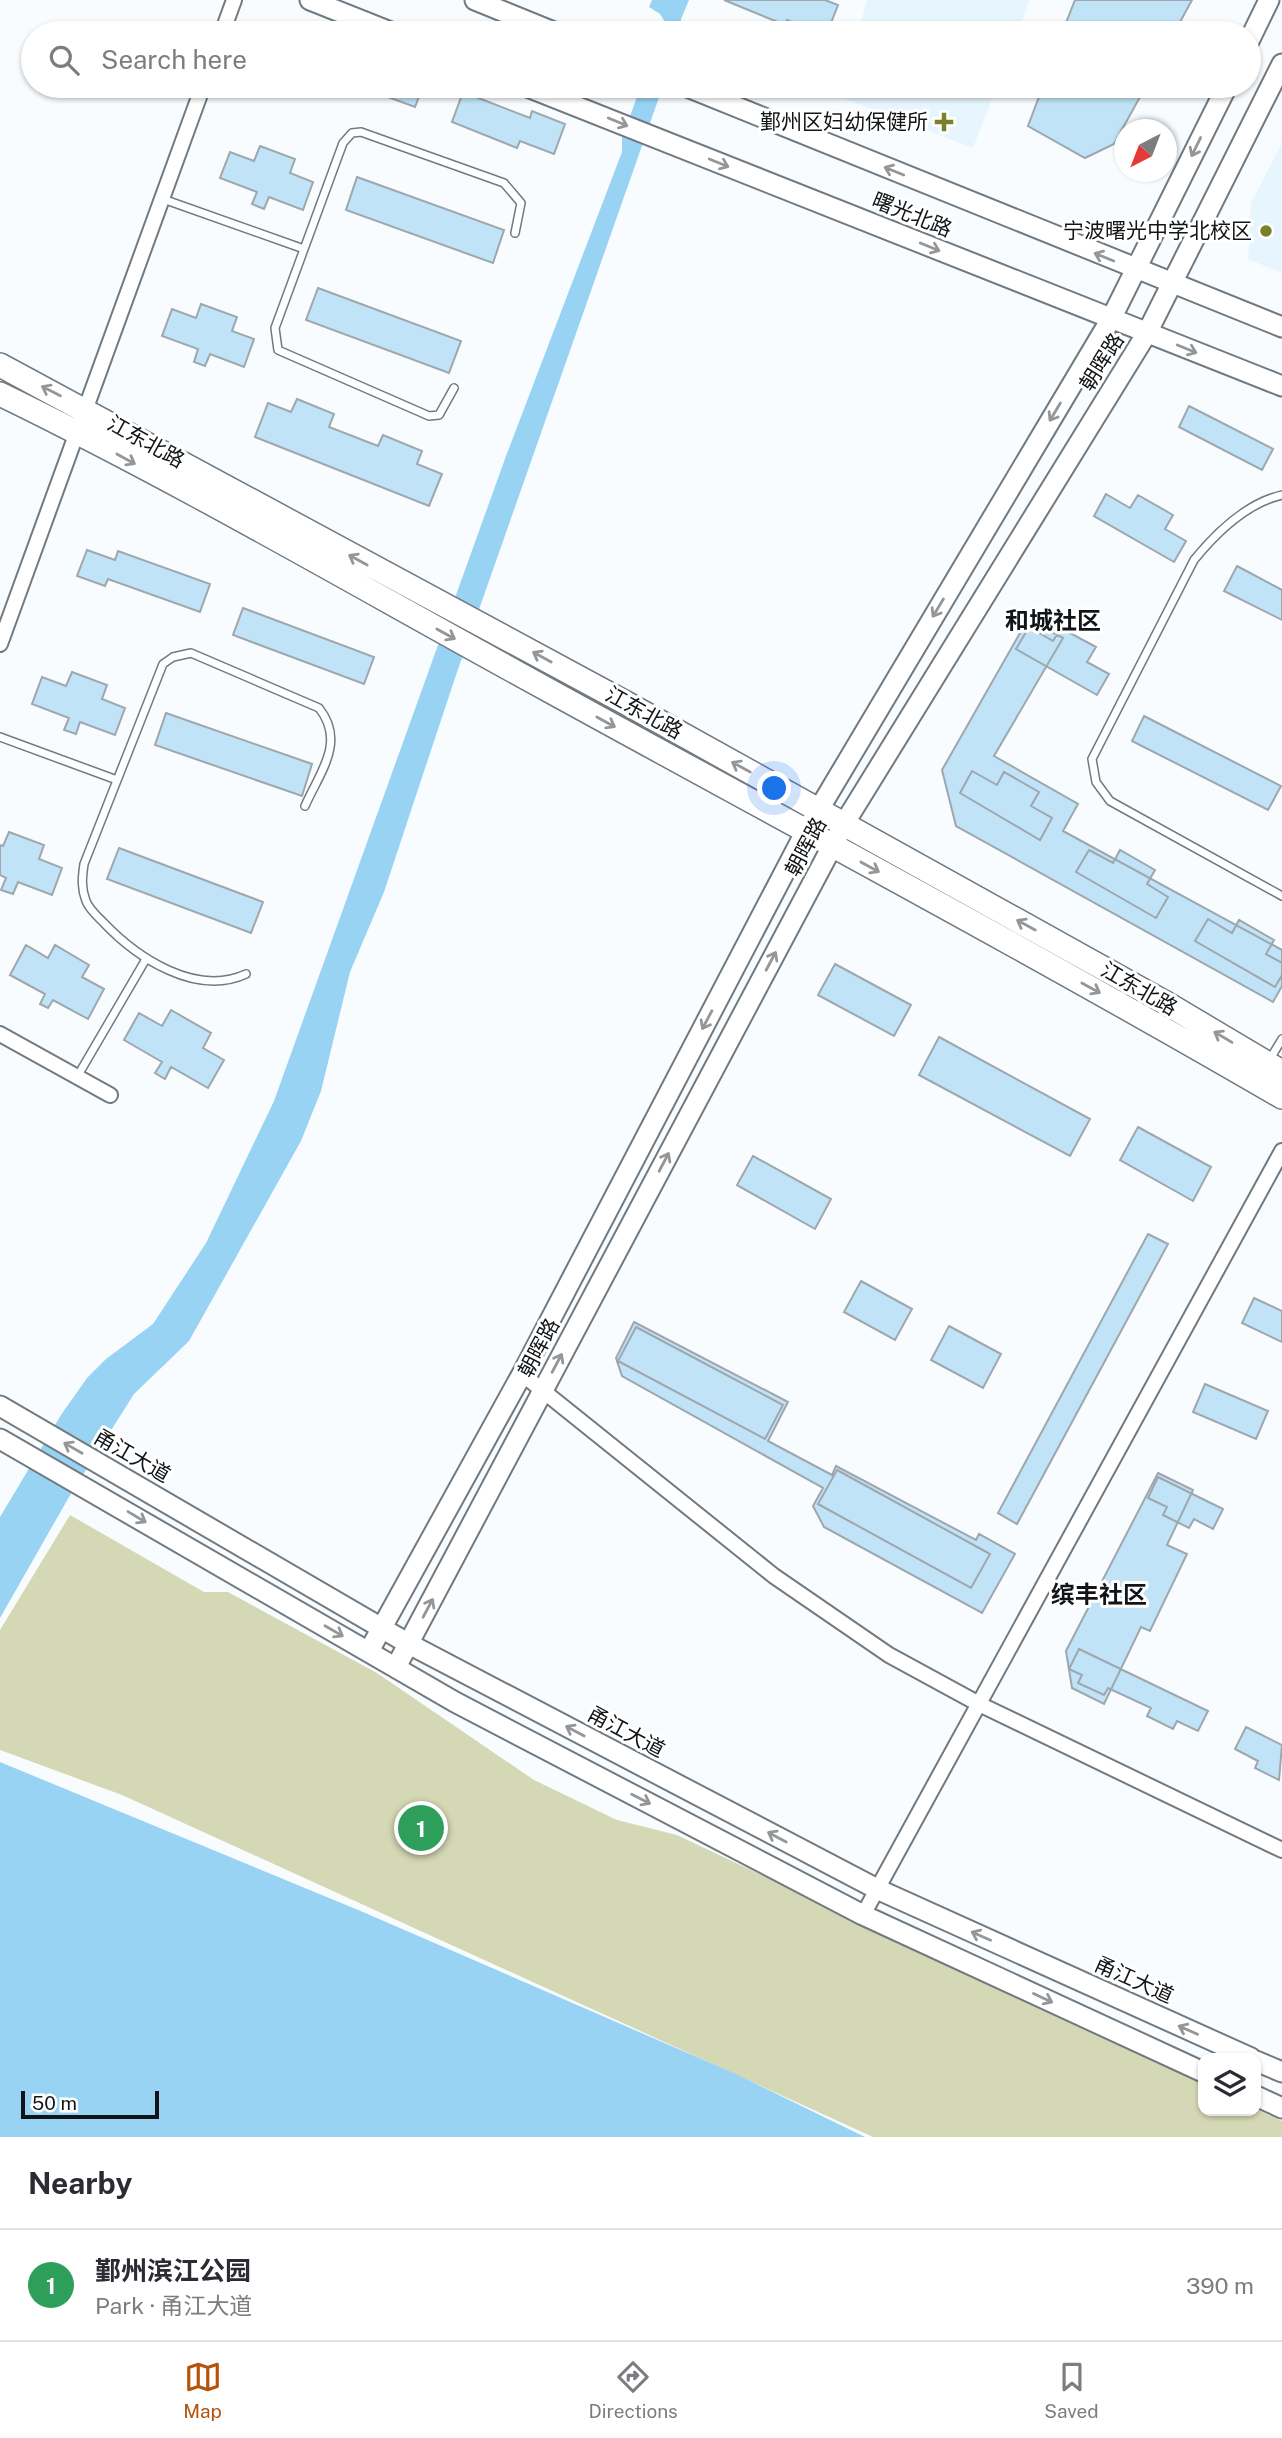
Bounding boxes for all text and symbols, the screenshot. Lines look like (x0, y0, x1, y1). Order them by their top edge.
search box (21, 21, 1261, 98)
icon: search (45, 41, 83, 79)
text: Search here (101, 44, 247, 75)
place label: 鄞州区妇幼保健所 (760, 109, 928, 134)
marker: 鄞州区妇幼保健所 (934, 112, 954, 132)
one-way arrow (606, 117, 628, 130)
north arrow (1114, 119, 1177, 182)
one-way arrow (1189, 136, 1203, 157)
one-way arrow (707, 157, 729, 170)
one-way arrow (883, 164, 905, 177)
street label: 曙光北路 (869, 187, 956, 242)
place label: 宁波曙光中学北校区 (1063, 218, 1252, 243)
marker: 宁波曙光中学北校区 (1258, 223, 1274, 239)
one-way arrow (919, 241, 941, 254)
one-way arrow (1094, 250, 1116, 263)
street label: 朝晖路 (1074, 328, 1129, 395)
one-way arrow (1176, 343, 1198, 356)
one-way arrow (41, 383, 62, 397)
one-way arrow (1048, 402, 1062, 422)
street label: 江东北路 (103, 410, 189, 473)
one-way arrow (115, 453, 136, 466)
one-way arrow (348, 553, 368, 567)
one-way arrow (931, 597, 945, 617)
district label: 和城社区 (1005, 606, 1101, 634)
one-way arrow (435, 627, 455, 641)
one-way arrow (532, 650, 553, 663)
street label: 江东北路 (601, 681, 687, 744)
one-way arrow (595, 716, 616, 729)
one-way arrow (731, 760, 752, 773)
your location (757, 771, 791, 805)
street label: 朝晖路 (780, 813, 831, 880)
one-way arrow (859, 860, 880, 874)
one-way arrow (1016, 918, 1036, 932)
one-way arrow (764, 951, 778, 972)
street label: 江东北路 (1097, 957, 1182, 1020)
one-way arrow (1080, 981, 1100, 995)
one-way arrow (700, 1009, 714, 1029)
one-way arrow (1214, 1030, 1234, 1044)
one-way arrow (658, 1152, 671, 1173)
street label: 朝晖路 (513, 1314, 564, 1381)
one-way arrow (551, 1353, 564, 1374)
street label: 甬江大道 (90, 1424, 175, 1487)
one-way arrow (63, 1441, 83, 1455)
one-way arrow (127, 1511, 147, 1525)
district label: 缤丰社区 (1051, 1580, 1147, 1608)
one-way arrow (422, 1598, 436, 1618)
one-way arrow (324, 1624, 344, 1638)
street label: 甬江大道 (583, 1701, 669, 1762)
one-way arrow (565, 1724, 586, 1737)
one-way arrow (631, 1792, 651, 1806)
pin: 1 (398, 1802, 444, 1854)
one-way arrow (767, 1829, 788, 1843)
one-way arrow (971, 1929, 992, 1942)
street label: 甬江大道 (1091, 1951, 1178, 2008)
one-way arrow (1032, 1992, 1053, 2005)
one-way arrow (1178, 2023, 1200, 2036)
map controls (1198, 2053, 1261, 2116)
button: layers (1198, 2053, 1261, 2116)
scale bar (21, 2088, 159, 2120)
text: 50 m (32, 2092, 77, 2114)
text: Nearby (28, 2165, 132, 2201)
text: 鄞州滨江公园 (95, 2255, 251, 2286)
text: 1 (46, 2272, 56, 2299)
text: 390 m (1186, 2272, 1254, 2299)
text: Park · 甬江大道 (95, 2292, 252, 2319)
tab: Map (183, 2358, 222, 2422)
tab: Directions (588, 2358, 678, 2422)
tab: Saved (1044, 2358, 1099, 2422)

